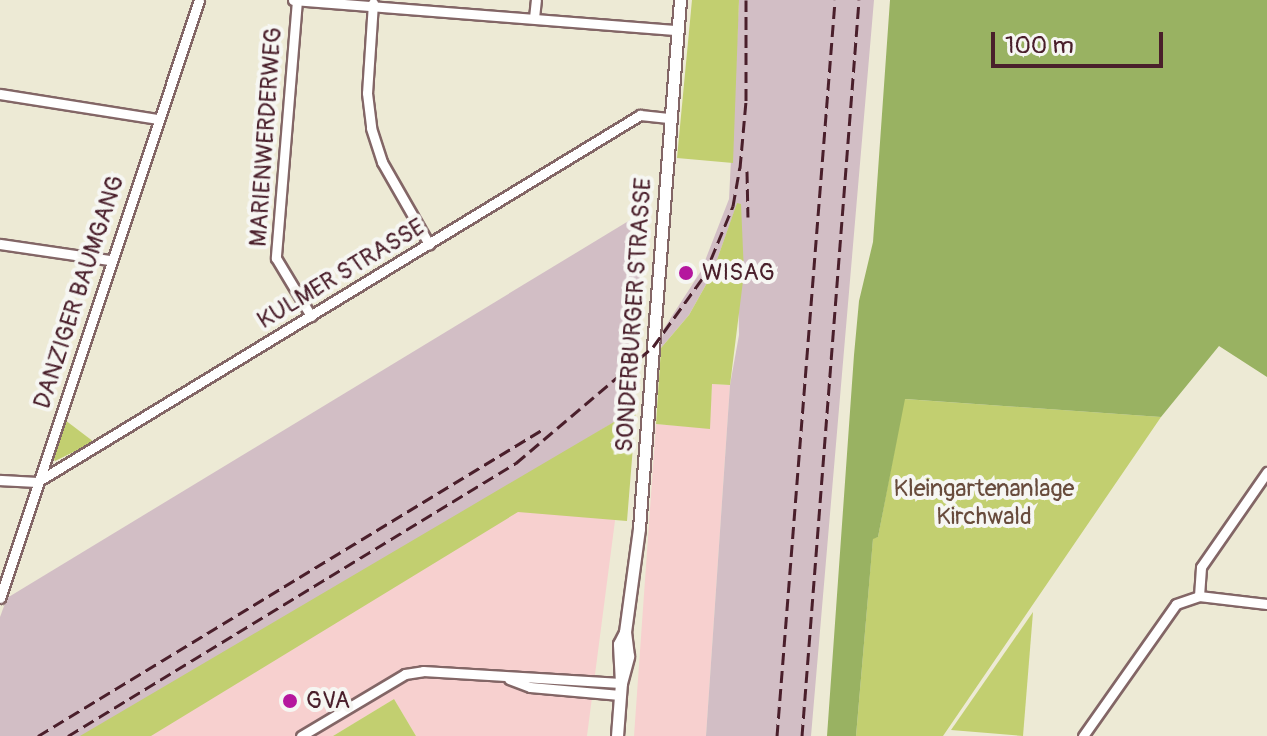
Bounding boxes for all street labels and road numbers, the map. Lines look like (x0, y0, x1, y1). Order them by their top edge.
street label: MARIENWERDERWEG (244, 26, 288, 248)
street label: DANZIGER BAUMGANG (28, 172, 130, 412)
street label: SONDERBURGER STRASSE (610, 177, 658, 453)
street label: KULMER STRASSE (252, 213, 430, 335)

